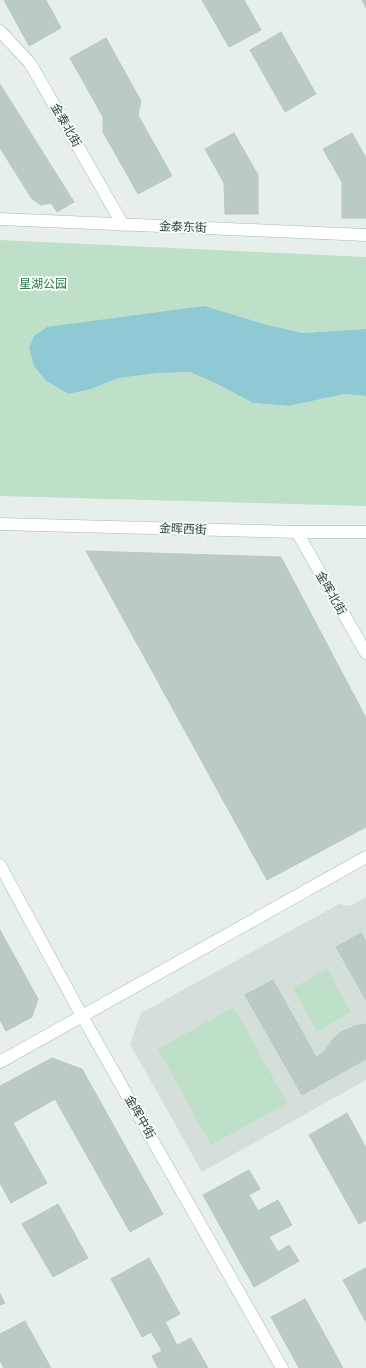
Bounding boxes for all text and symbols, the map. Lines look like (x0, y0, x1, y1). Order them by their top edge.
street label: 金泰北街 (48, 101, 84, 149)
street label: 金泰东街 (159, 219, 207, 235)
park label: 星湖公园 (19, 277, 67, 291)
street label: 金晖西街 (159, 521, 207, 537)
street label: 金晖北街 (313, 569, 349, 617)
street label: 金晖中街 (122, 1093, 158, 1141)

